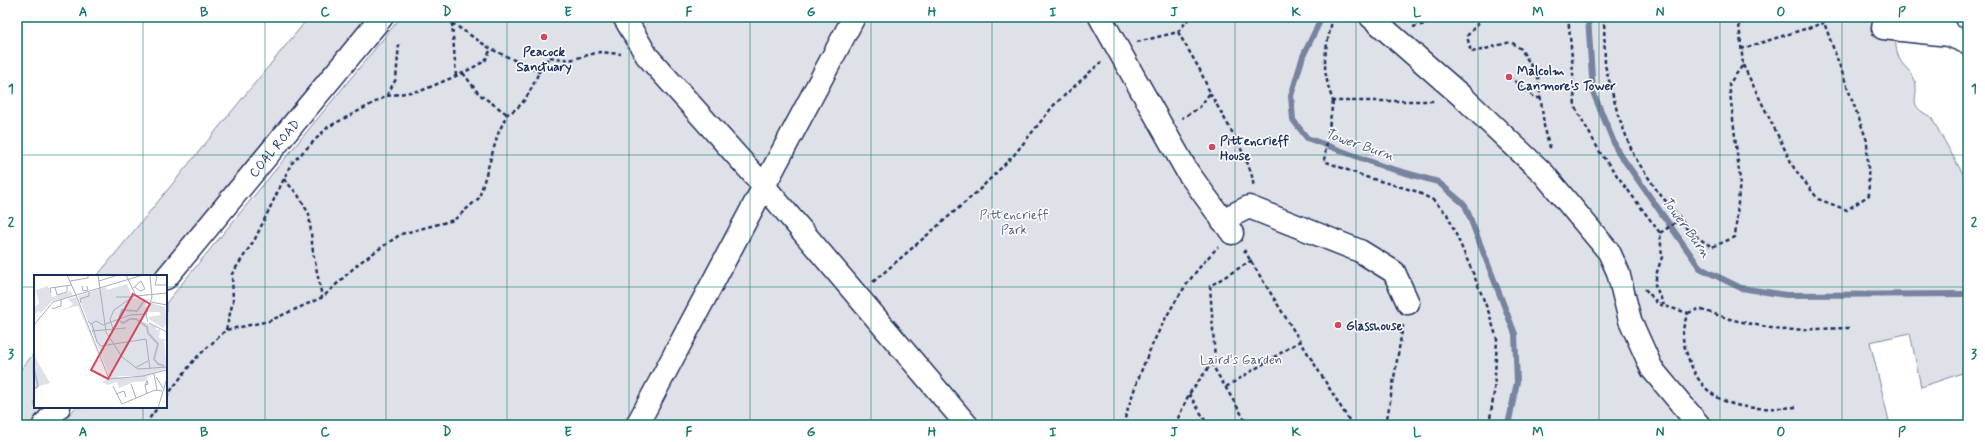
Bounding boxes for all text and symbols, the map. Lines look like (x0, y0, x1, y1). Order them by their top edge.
text: A (79, 4, 87, 21)
text: B (200, 4, 209, 21)
text: C (320, 4, 330, 21)
text: D (443, 4, 452, 21)
text: E (564, 4, 572, 21)
text: F (686, 4, 693, 21)
text: G (807, 4, 816, 21)
text: H (928, 4, 937, 21)
text: I (1050, 4, 1057, 21)
text: J (1170, 4, 1178, 21)
text: K (1291, 4, 1301, 21)
text: L (1413, 4, 1422, 21)
text: M (1532, 4, 1544, 21)
text: N (1656, 4, 1665, 21)
text: O (1777, 4, 1786, 21)
text: P (1898, 4, 1906, 21)
marker: Peacock Sanctuary (539, 32, 549, 42)
place label: Peacock Sanctuary (516, 44, 572, 76)
place label: Malcolm Canmore's Tower (1517, 63, 1616, 95)
marker: Malcolm Canmore's Tower (1504, 72, 1514, 82)
text: 1 (8, 81, 14, 98)
text: 1 (1971, 81, 1977, 98)
street label: COAL ROAD (246, 116, 304, 181)
water label: Tower Burn (1323, 125, 1397, 165)
place label: Pittencrieff House (1220, 133, 1289, 165)
marker: Pittencrieff House (1207, 142, 1217, 152)
water label: Tower Burn (1658, 193, 1715, 262)
park label: Pittencrieff Park (979, 207, 1049, 239)
text: 2 (8, 214, 15, 231)
text: 2 (1971, 214, 1978, 231)
inset map (34, 275, 167, 408)
place label: Glasshouse (1346, 318, 1403, 335)
marker: Glasshouse (1333, 320, 1343, 330)
text: 3 (8, 346, 14, 363)
text: 3 (1971, 346, 1977, 363)
park label: Laird's Garden (1200, 352, 1282, 369)
text: A (79, 424, 87, 441)
text: B (200, 424, 209, 441)
text: C (320, 424, 330, 441)
text: D (443, 424, 452, 441)
text: E (564, 424, 572, 441)
text: F (686, 424, 693, 441)
text: G (807, 424, 816, 441)
text: H (928, 424, 937, 441)
text: I (1050, 424, 1057, 441)
text: J (1170, 424, 1178, 441)
text: K (1291, 424, 1301, 441)
text: L (1413, 424, 1422, 441)
text: M (1532, 424, 1544, 441)
text: N (1656, 424, 1665, 441)
text: O (1777, 424, 1786, 441)
text: P (1898, 424, 1906, 441)

